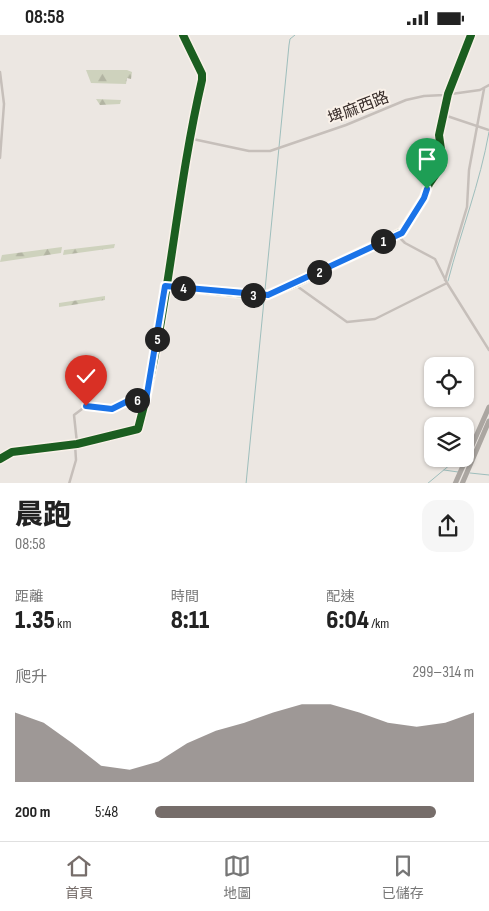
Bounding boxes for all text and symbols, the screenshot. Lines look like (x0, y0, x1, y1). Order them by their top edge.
text: 08:58 (25, 6, 65, 29)
street label: 埤麻西路 (325, 88, 392, 129)
pin (406, 138, 448, 189)
icon: arrive (413, 145, 441, 173)
pin: 1 (370, 229, 396, 253)
text: 1 (381, 233, 386, 250)
pin: 2 (306, 259, 332, 285)
text: 2 (316, 264, 323, 281)
pin: 4 (170, 275, 196, 301)
text: 4 (180, 280, 187, 297)
pin: 3 (240, 283, 266, 307)
text: 3 (250, 287, 257, 304)
pin: 5 (144, 327, 170, 351)
text: 5 (154, 331, 161, 348)
pin (65, 355, 107, 406)
map controls (424, 357, 474, 467)
button: locate (424, 357, 474, 407)
icon: check (72, 362, 100, 390)
pin: 6 (124, 387, 150, 413)
text: 6 (134, 392, 141, 409)
button: layers (424, 417, 474, 467)
text: 晨跑 (15, 499, 71, 532)
button: share (422, 500, 474, 552)
text: 08:58 (15, 535, 46, 554)
text: 距離 (15, 588, 43, 605)
text: 時間 (171, 588, 199, 605)
text: 配速 (326, 588, 354, 605)
text: 1.35 (15, 605, 55, 636)
text: 8:11 (171, 605, 209, 636)
text: 6:04 (326, 605, 369, 636)
text: km (55, 615, 71, 632)
text: /km (369, 615, 389, 632)
text: 299–314 m (413, 663, 474, 682)
text: 爬升 (15, 668, 47, 687)
text: 200 m (15, 803, 50, 822)
text: 5:48 (95, 803, 118, 822)
tab: 首頁 (65, 852, 93, 902)
tab: 地圖 (223, 852, 251, 902)
tab: 已儲存 (382, 852, 424, 902)

